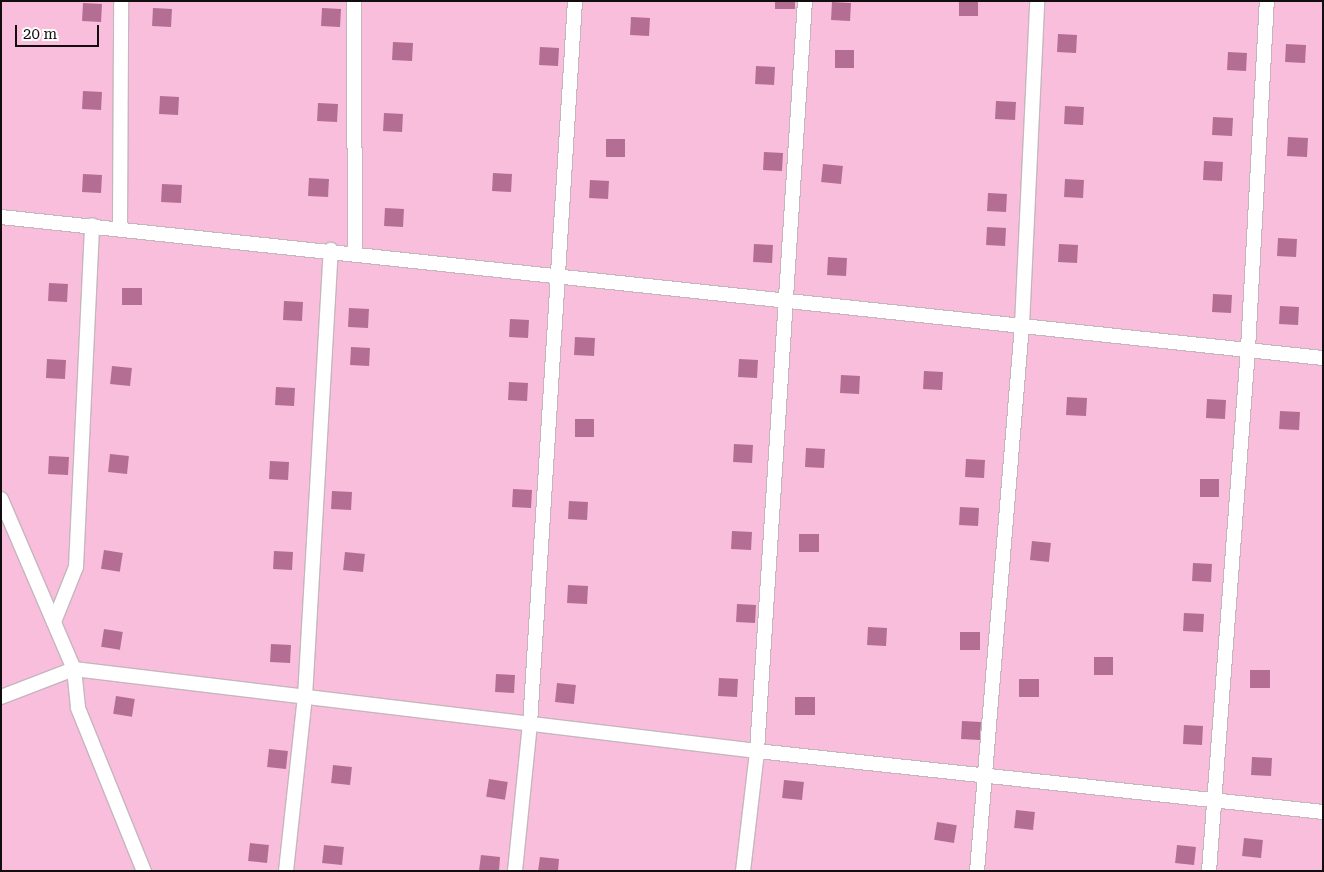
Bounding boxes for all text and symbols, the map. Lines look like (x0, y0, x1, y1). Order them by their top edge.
scale bar (18, 15, 101, 47)
text: 20 m (23, 25, 57, 43)

